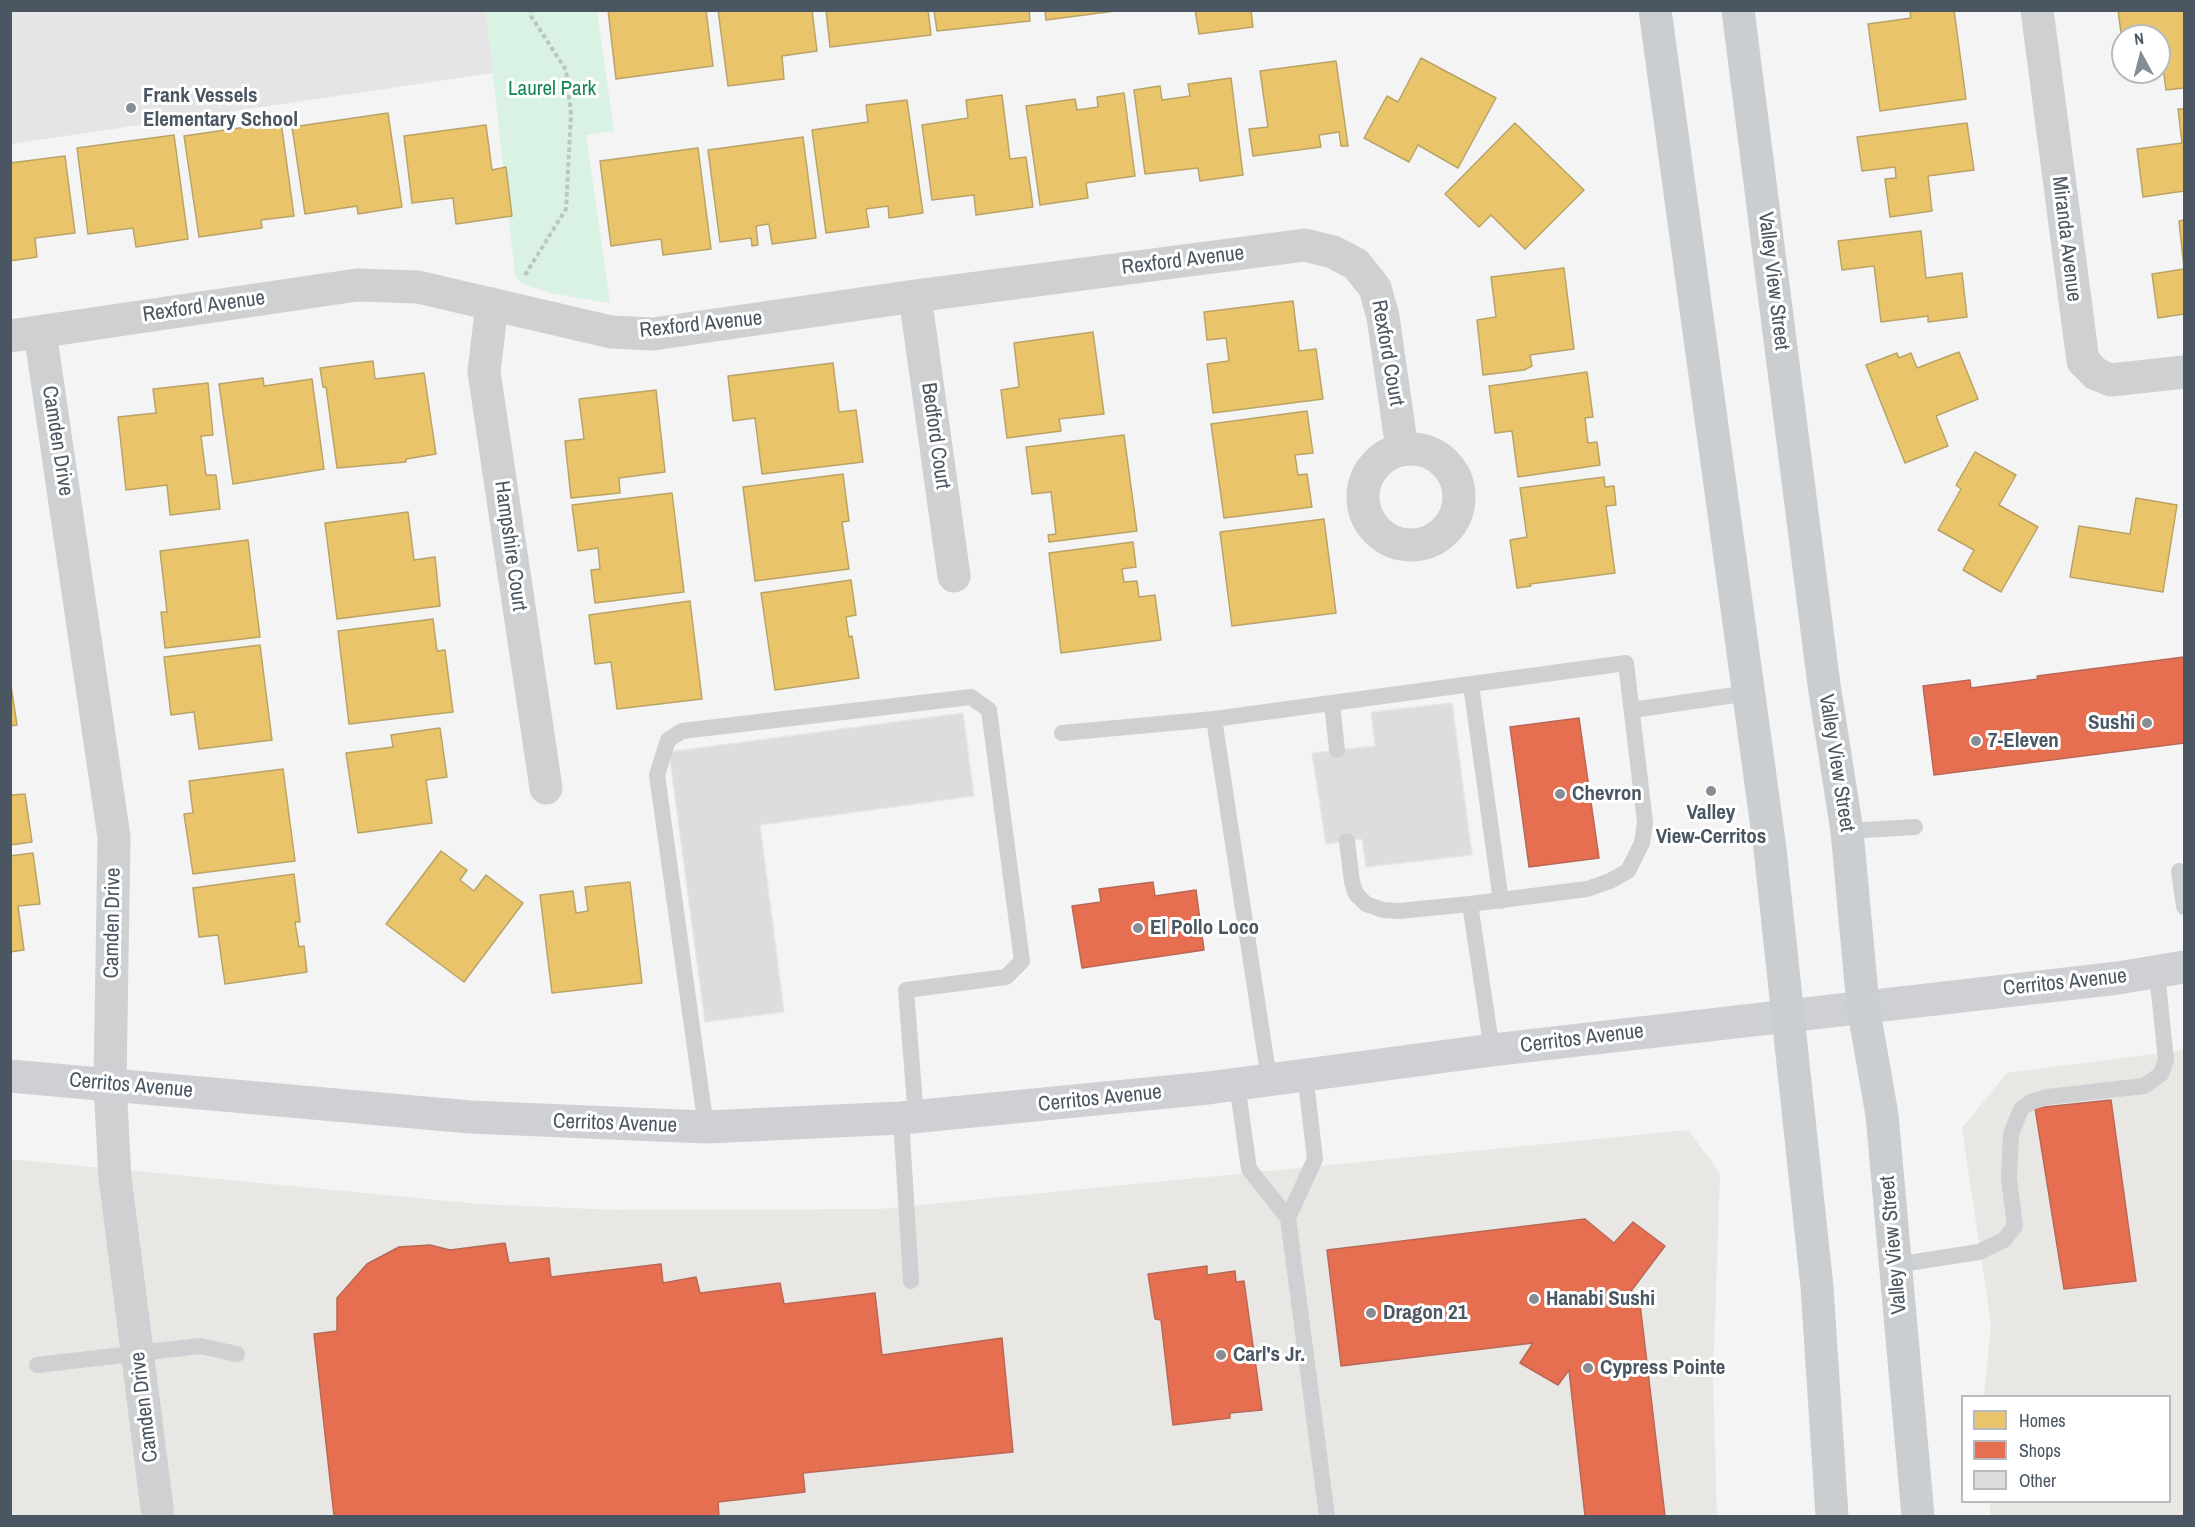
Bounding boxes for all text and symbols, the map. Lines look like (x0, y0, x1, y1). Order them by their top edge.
north arrow (2111, 24, 2171, 84)
text: N (2133, 27, 2145, 50)
park label: Laurel Park (508, 76, 596, 102)
place label: Frank Vessels Elementary School (143, 83, 298, 133)
marker: Frank Vessels Elementary School (124, 101, 138, 115)
street label: Miranda Avenue (2046, 175, 2086, 303)
street label: Valley View Street (1752, 210, 1794, 352)
street label: Rexford Avenue (1120, 241, 1246, 281)
street label: Rexford Avenue (141, 286, 267, 328)
street label: Rexford Court (1365, 298, 1409, 408)
street label: Rexford Avenue (638, 306, 764, 344)
street label: Bedford Court (915, 381, 955, 491)
street label: Camden Drive (36, 384, 78, 498)
street label: Hampshire Court (488, 479, 532, 613)
street label: Valley View Street (1813, 692, 1859, 834)
place label: Sushi (2088, 710, 2135, 736)
marker: Sushi (2140, 716, 2154, 730)
place label: 7-Eleven (1988, 728, 2059, 754)
marker: 7-Eleven (1969, 734, 1983, 748)
place label: Chevron (1572, 781, 1642, 807)
marker: Valley View-Cerritos (1704, 784, 1718, 798)
marker: Chevron (1553, 787, 1567, 801)
place label: Valley View-Cerritos (1656, 800, 1766, 850)
street label: Camden Drive (99, 867, 127, 979)
place label: El Pollo Loco (1150, 915, 1259, 941)
marker: El Pollo Loco (1131, 921, 1145, 935)
street label: Cerritos Avenue (2002, 964, 2128, 1002)
street label: Cerritos Avenue (1519, 1019, 1645, 1059)
street label: Cerritos Avenue (68, 1068, 194, 1104)
street label: Cerritos Avenue (1037, 1080, 1163, 1118)
street label: Cerritos Avenue (553, 1109, 677, 1139)
street label: Valley View Street (1875, 1175, 1913, 1315)
place label: Hanabi Sushi (1546, 1286, 1655, 1312)
marker: Hanabi Sushi (1527, 1292, 1541, 1306)
place label: Dragon 21 (1383, 1300, 1467, 1326)
marker: Dragon 21 (1364, 1306, 1378, 1320)
place label: Carl's Jr. (1233, 1342, 1305, 1368)
marker: Carl's Jr. (1214, 1348, 1228, 1362)
street label: Camden Drive (126, 1350, 164, 1464)
place label: Cypress Pointe (1600, 1355, 1725, 1381)
marker: Cypress Pointe (1581, 1361, 1595, 1375)
legend (1961, 1395, 2171, 1503)
text: Homes (2019, 1408, 2066, 1433)
text: Shops (2019, 1438, 2061, 1463)
text: Other (2019, 1468, 2056, 1493)

